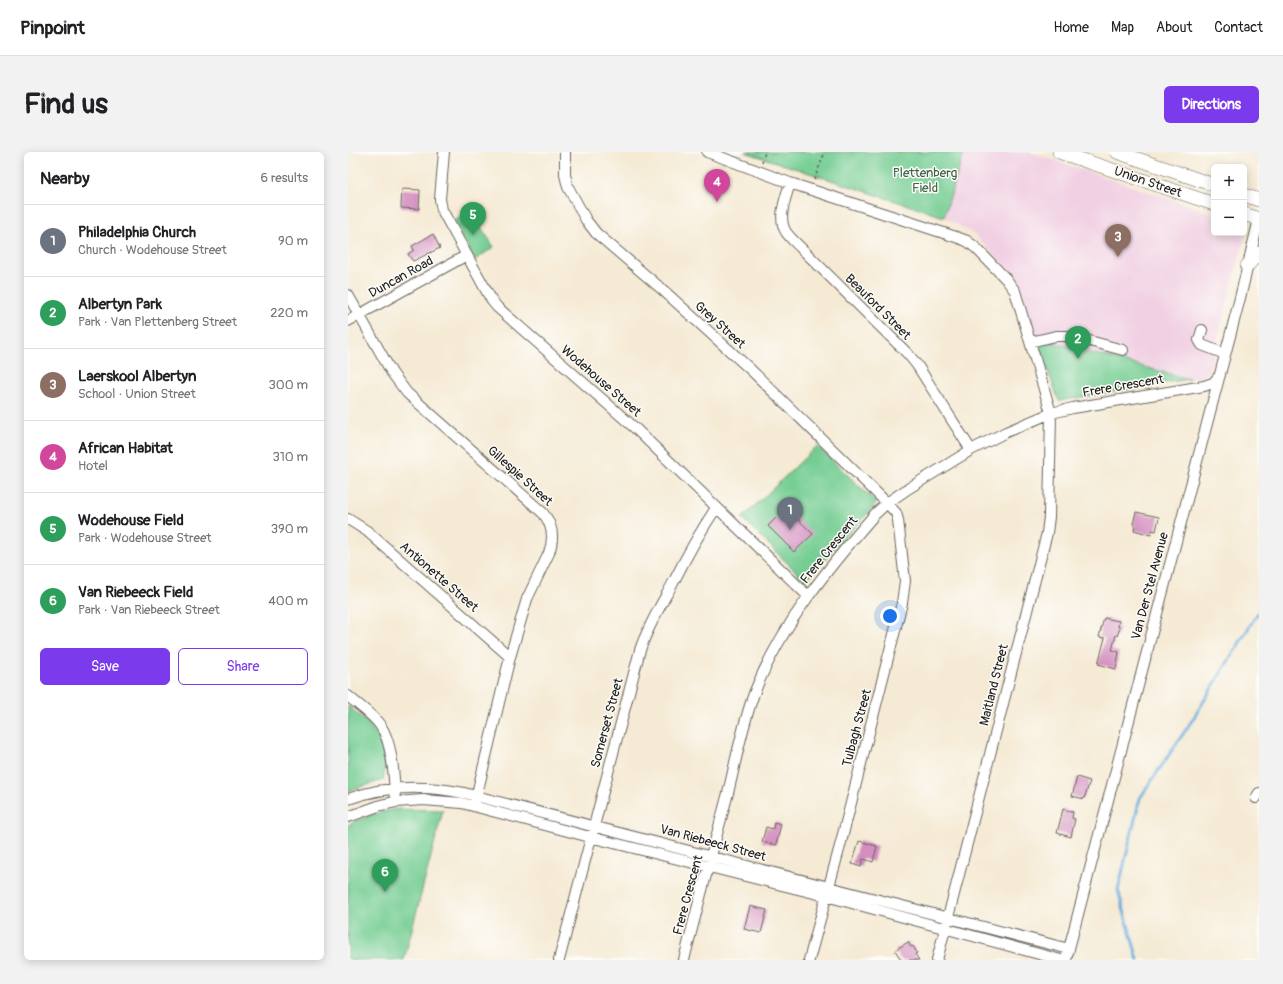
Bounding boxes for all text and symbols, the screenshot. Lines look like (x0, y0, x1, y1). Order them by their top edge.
text: Pinpoint (20, 16, 85, 40)
text: Home (1054, 19, 1089, 36)
text: Map (1111, 19, 1134, 36)
text: About (1156, 19, 1192, 36)
text: Contact (1214, 19, 1263, 36)
button: Directions (1164, 86, 1259, 123)
text: Find us (24, 87, 108, 122)
street label: Union Street (1112, 163, 1185, 201)
map controls (1211, 164, 1247, 236)
button: + (1211, 164, 1247, 200)
park label: Plettenberg Field (893, 165, 958, 196)
text: Nearby (40, 168, 89, 189)
pin: 4 (704, 169, 730, 202)
text: 6 results (261, 170, 308, 186)
button: − (1211, 200, 1247, 236)
pin: 5 (460, 202, 486, 235)
text: Philadelphia Church (78, 223, 196, 242)
pin: 3 (1105, 224, 1131, 257)
text: 1 (50, 233, 56, 249)
text: 90 m (278, 233, 308, 249)
text: Church · Wodehouse Street (78, 242, 227, 258)
street label: Duncan Road (366, 253, 436, 301)
street label: Beauford Street (842, 271, 915, 344)
text: Albertyn Park (78, 295, 162, 314)
street label: Grey Street (691, 298, 749, 353)
text: 2 (49, 305, 57, 321)
text: 220 m (270, 305, 308, 321)
text: Park · Van Plettenberg Street (78, 314, 237, 330)
pin: 2 (1065, 326, 1091, 359)
street label: Wodehouse Street (558, 342, 645, 421)
text: Laerskool Albertyn (78, 367, 196, 386)
street label: Frere Crescent (1081, 371, 1166, 401)
text: 3 (49, 377, 57, 393)
text: 300 m (269, 377, 308, 393)
text: School · Union Street (78, 386, 196, 402)
text: African Habitat (78, 439, 173, 458)
street label: Gillespie Street (484, 443, 556, 510)
text: 4 (49, 449, 57, 465)
text: 310 m (272, 449, 308, 465)
text: Hotel (78, 458, 108, 474)
pin: 1 (777, 497, 803, 530)
text: Wodehouse Field (78, 511, 184, 530)
street label: Frere Crescent (797, 512, 862, 587)
text: 5 (49, 521, 57, 537)
text: 390 m (271, 521, 308, 537)
text: Park · Wodehouse Street (78, 530, 212, 546)
street label: Van Der Stel Avenue (1128, 530, 1172, 642)
street label: Antionette Street (396, 539, 482, 616)
text: Van Riebeeck Field (78, 583, 193, 602)
text: 6 (49, 593, 57, 609)
text: 400 m (268, 593, 308, 609)
text: Park · Van Riebeeck Street (78, 602, 220, 618)
your location (880, 606, 900, 626)
street label: Maitland Street (976, 642, 1012, 727)
button: Save (40, 648, 170, 685)
button: Share (178, 648, 308, 685)
street label: Somerset Street (587, 676, 627, 770)
street label: Tulbagh Street (839, 687, 875, 769)
street label: Van Riebeeck Street (658, 821, 769, 865)
street label: Frere Crescent (670, 853, 707, 937)
pin: 6 (372, 859, 398, 892)

